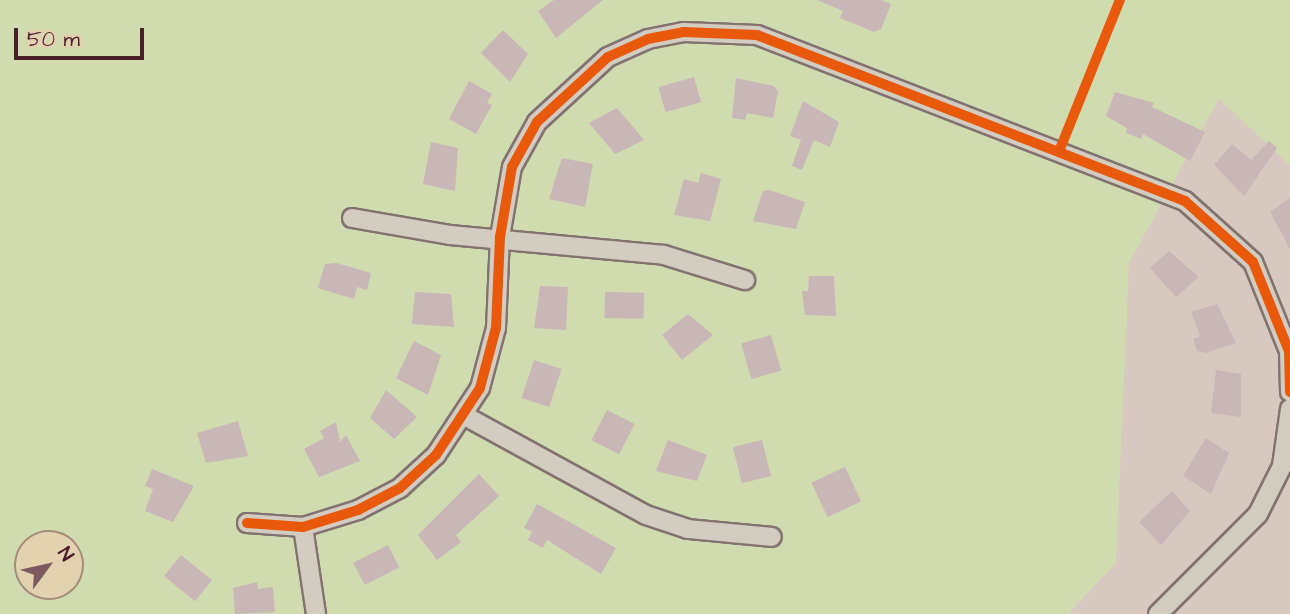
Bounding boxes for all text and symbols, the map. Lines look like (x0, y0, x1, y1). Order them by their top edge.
scale bar (18, 14, 147, 58)
text: 50 m (27, 25, 80, 54)
north arrow (14, 530, 84, 600)
text: N (51, 542, 80, 567)

